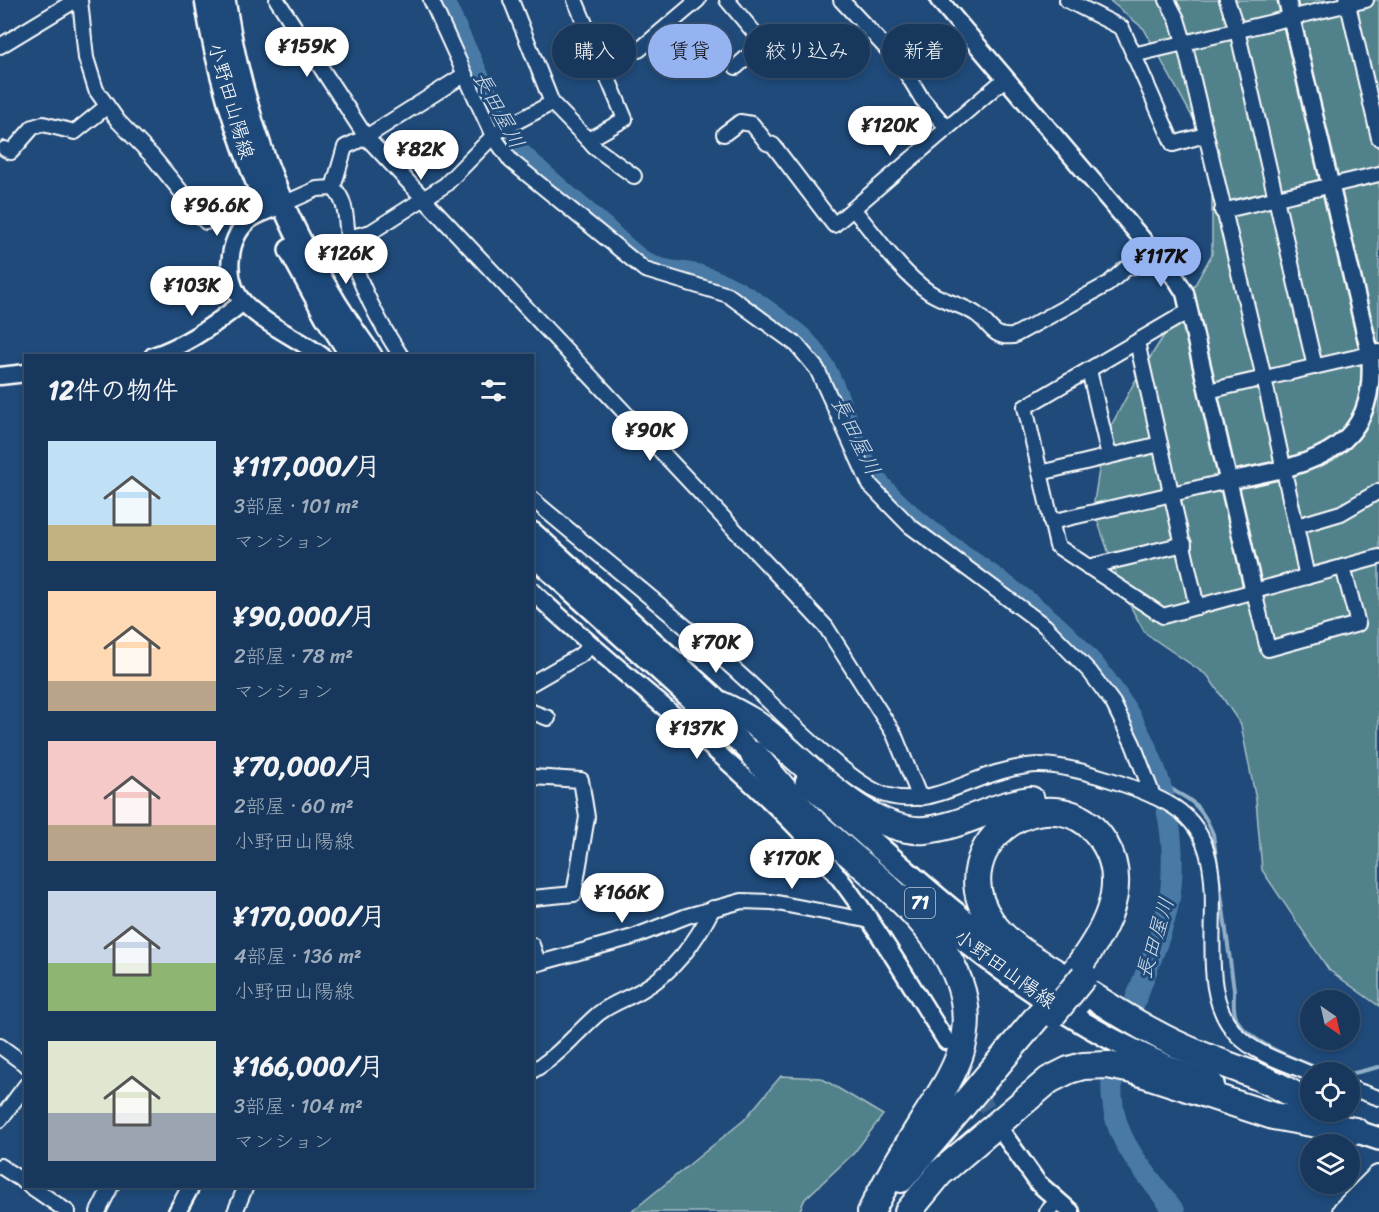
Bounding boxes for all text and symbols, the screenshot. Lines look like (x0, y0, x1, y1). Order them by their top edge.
chip: 購入 (552, 24, 636, 78)
chip: 賃貸 (648, 24, 732, 78)
chip: 絞り込み (744, 24, 870, 78)
chip: 新着 (882, 24, 966, 78)
pin: ¥159K (265, 27, 349, 78)
text: ¥159K (279, 29, 335, 64)
street label: 小野田山陽線 (198, 39, 264, 163)
water label: 長田屋川 (463, 64, 535, 156)
pin: ¥120K (848, 106, 932, 157)
text: ¥120K (862, 108, 918, 143)
pin: ¥82K (385, 130, 457, 181)
text: ¥82K (398, 132, 444, 167)
pin: ¥96.6K (168, 186, 266, 237)
text: ¥96.6K (185, 188, 249, 223)
pin: ¥126K (304, 234, 388, 285)
text: ¥126K (319, 236, 373, 271)
pin: ¥117K (1119, 237, 1203, 288)
text: ¥117K (1135, 239, 1187, 274)
pin: ¥103K (150, 266, 234, 317)
text: ¥103K (164, 268, 220, 303)
text: 12件の物件 (48, 367, 178, 413)
icon: filters (477, 374, 510, 407)
water label: 長田屋川 (821, 390, 891, 482)
pin: ¥90K (614, 411, 686, 462)
text: ¥90K (626, 413, 674, 448)
text: ¥117,000/月 (234, 443, 381, 489)
icon: home (96, 465, 168, 537)
text: 3部屋 · 101 m² (234, 489, 359, 524)
text: マンション (234, 524, 333, 559)
text: ¥90,000/月 (234, 593, 376, 639)
icon: home (96, 615, 168, 687)
pin: ¥70K (680, 623, 752, 674)
text: ¥70K (692, 625, 740, 660)
text: 2部屋 · 78 m² (234, 639, 353, 674)
text: マンション (234, 674, 333, 709)
pin: ¥137K (655, 709, 739, 760)
text: ¥137K (670, 711, 724, 746)
text: ¥70,000/月 (234, 743, 375, 789)
icon: home (96, 765, 168, 837)
text: 2部屋 · 60 m² (234, 789, 354, 824)
text: 小野田山陽線 (234, 824, 354, 859)
pin: ¥170K (750, 839, 834, 890)
text: ¥170K (764, 841, 820, 876)
pin: ¥166K (580, 873, 664, 924)
text: ¥166K (595, 875, 649, 910)
road number: 71 (905, 888, 935, 918)
water label: 長田屋川 (1125, 892, 1185, 984)
text: ¥170,000/月 (234, 893, 386, 939)
icon: home (96, 915, 168, 987)
street label: 小野田山陽線 (946, 920, 1064, 1018)
text: 4部屋 · 136 m² (234, 939, 362, 974)
text: 小野田山陽線 (234, 974, 354, 1009)
north arrow (1300, 990, 1360, 1050)
map controls (1300, 990, 1360, 1194)
text: ¥166,000/月 (234, 1043, 384, 1089)
button: locate (1300, 1062, 1360, 1122)
icon: home (96, 1065, 168, 1137)
text: 3部屋 · 104 m² (234, 1089, 363, 1124)
text: マンション (234, 1124, 333, 1159)
button: layers (1300, 1134, 1360, 1194)

